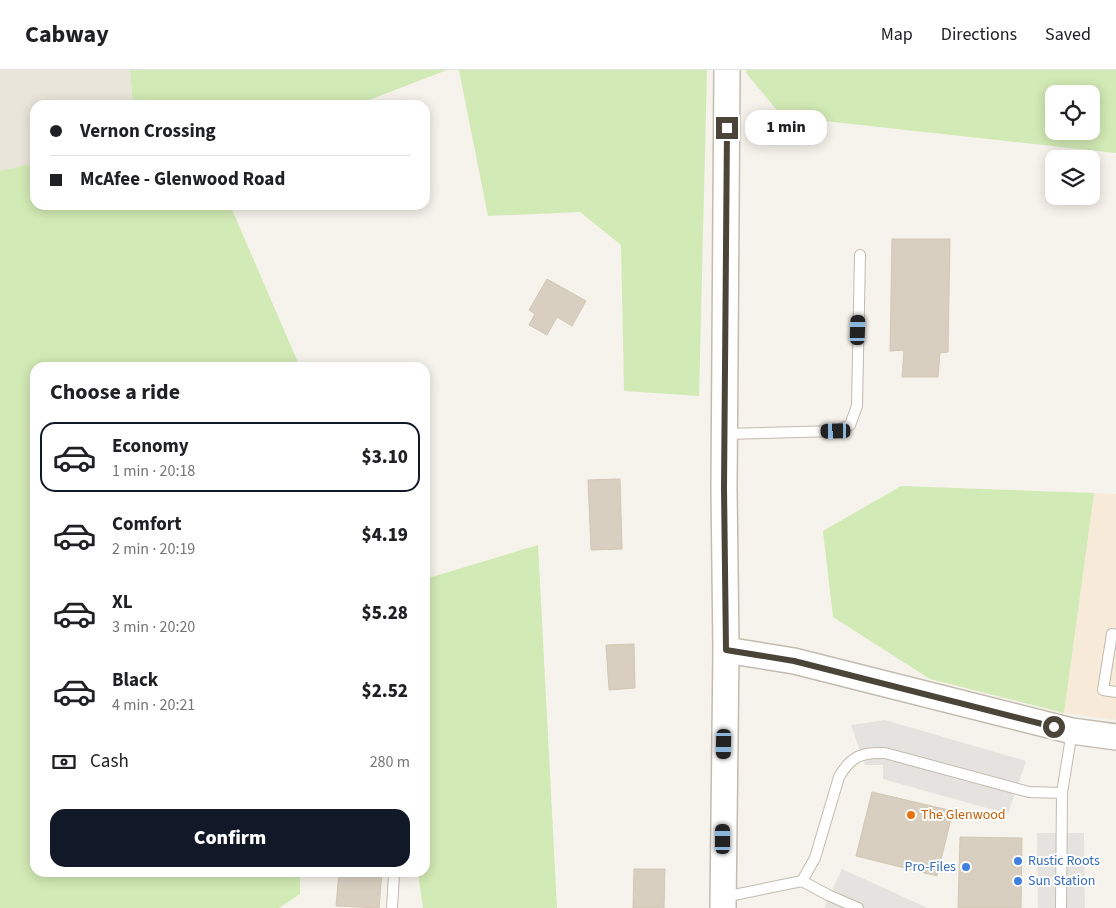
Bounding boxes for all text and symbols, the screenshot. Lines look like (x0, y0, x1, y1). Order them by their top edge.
text: Cabway (25, 17, 109, 52)
text: Map (881, 22, 913, 47)
text: Directions (941, 22, 1017, 47)
text: Saved (1045, 22, 1091, 47)
map controls (1045, 85, 1100, 205)
button: locate (1045, 85, 1100, 140)
callout: 1 min (744, 110, 827, 146)
text: 1 min (766, 116, 806, 138)
route end (716, 117, 738, 139)
text: Vernon Crossing (80, 118, 216, 145)
button: layers (1045, 150, 1100, 205)
text: McAfee - Glenwood Road (80, 166, 285, 193)
car (849, 315, 866, 345)
text: Choose a ride (50, 376, 180, 408)
car (820, 423, 851, 439)
text: Economy (112, 433, 189, 460)
icon: car (52, 435, 97, 480)
text: $3.10 (362, 444, 408, 471)
text: 1 min · 20:18 (112, 460, 195, 482)
text: Comfort (112, 511, 182, 538)
icon: car (52, 513, 97, 558)
text: $4.19 (362, 522, 408, 549)
text: 2 min · 20:19 (112, 538, 195, 560)
text: XL (112, 589, 133, 616)
icon: car (52, 591, 97, 636)
text: $5.28 (362, 600, 408, 627)
text: 3 min · 20:20 (112, 616, 195, 638)
text: Black (112, 667, 158, 694)
icon: car (52, 669, 97, 714)
text: $2.52 (362, 678, 408, 705)
text: 4 min · 20:21 (112, 694, 195, 716)
route start (1043, 716, 1065, 738)
car (716, 729, 731, 759)
icon: cash (50, 748, 78, 776)
text: Cash (90, 748, 129, 775)
text: 280 m (370, 751, 410, 773)
place label: The Glenwood (921, 805, 1006, 825)
button: Confirm (50, 809, 410, 867)
marker: The Glenwood (905, 809, 917, 821)
car (715, 824, 730, 854)
place label: Rustic Roots (1028, 851, 1100, 871)
marker: Rustic Roots (1012, 855, 1024, 867)
place label: Pro-Files (905, 857, 956, 877)
marker: Pro-Files (960, 861, 972, 873)
place label: Sun Station (1028, 871, 1095, 891)
marker: Sun Station (1012, 875, 1024, 887)

